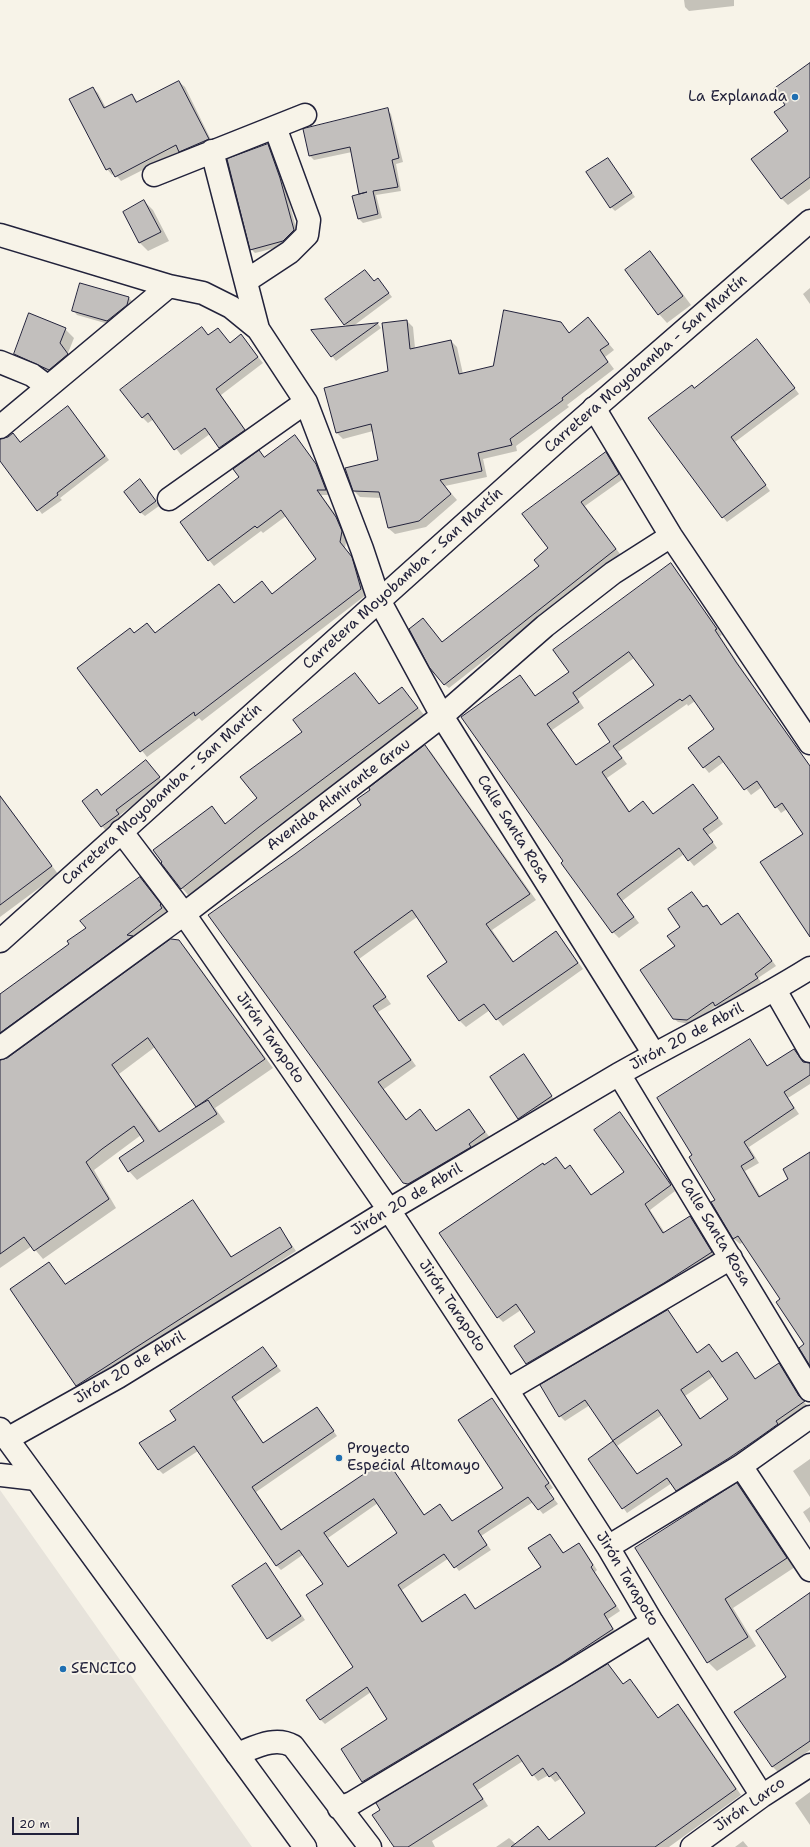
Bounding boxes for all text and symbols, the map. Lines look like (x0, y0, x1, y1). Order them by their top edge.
place label: La Explanada (688, 88, 787, 106)
marker: La Explanada (790, 92, 800, 102)
street label: Carretera Moyobamba - San Martín (541, 271, 751, 457)
street label: Carretera Moyobamba - San Martín (299, 484, 507, 674)
street label: Carretera Moyobamba - San Martín (58, 700, 266, 890)
street label: Avenida Almirante Grau (264, 735, 414, 855)
street label: Calle Santa Rosa (473, 772, 553, 886)
street label: Jirón Tarapoto (232, 989, 308, 1087)
street label: Jirón 20 de Abril (627, 999, 747, 1075)
street label: Jirón 20 de Abril (348, 1160, 466, 1240)
street label: Calle Santa Rosa (676, 1175, 754, 1289)
street label: Jirón Tarapoto (415, 1257, 489, 1355)
street label: Jirón 20 de Abril (71, 1328, 189, 1408)
place label: Proyecto Especial Altomayo (347, 1440, 480, 1475)
marker: Proyecto Especial Altomayo (334, 1453, 344, 1463)
street label: Jirón Tarapoto (592, 1528, 662, 1630)
place label: SENCICO (71, 1660, 137, 1678)
marker: SENCICO (58, 1664, 68, 1674)
street label: Jirón Larco (711, 1774, 789, 1836)
scale bar (14, 1809, 81, 1835)
text: 20 m (19, 1816, 50, 1832)

